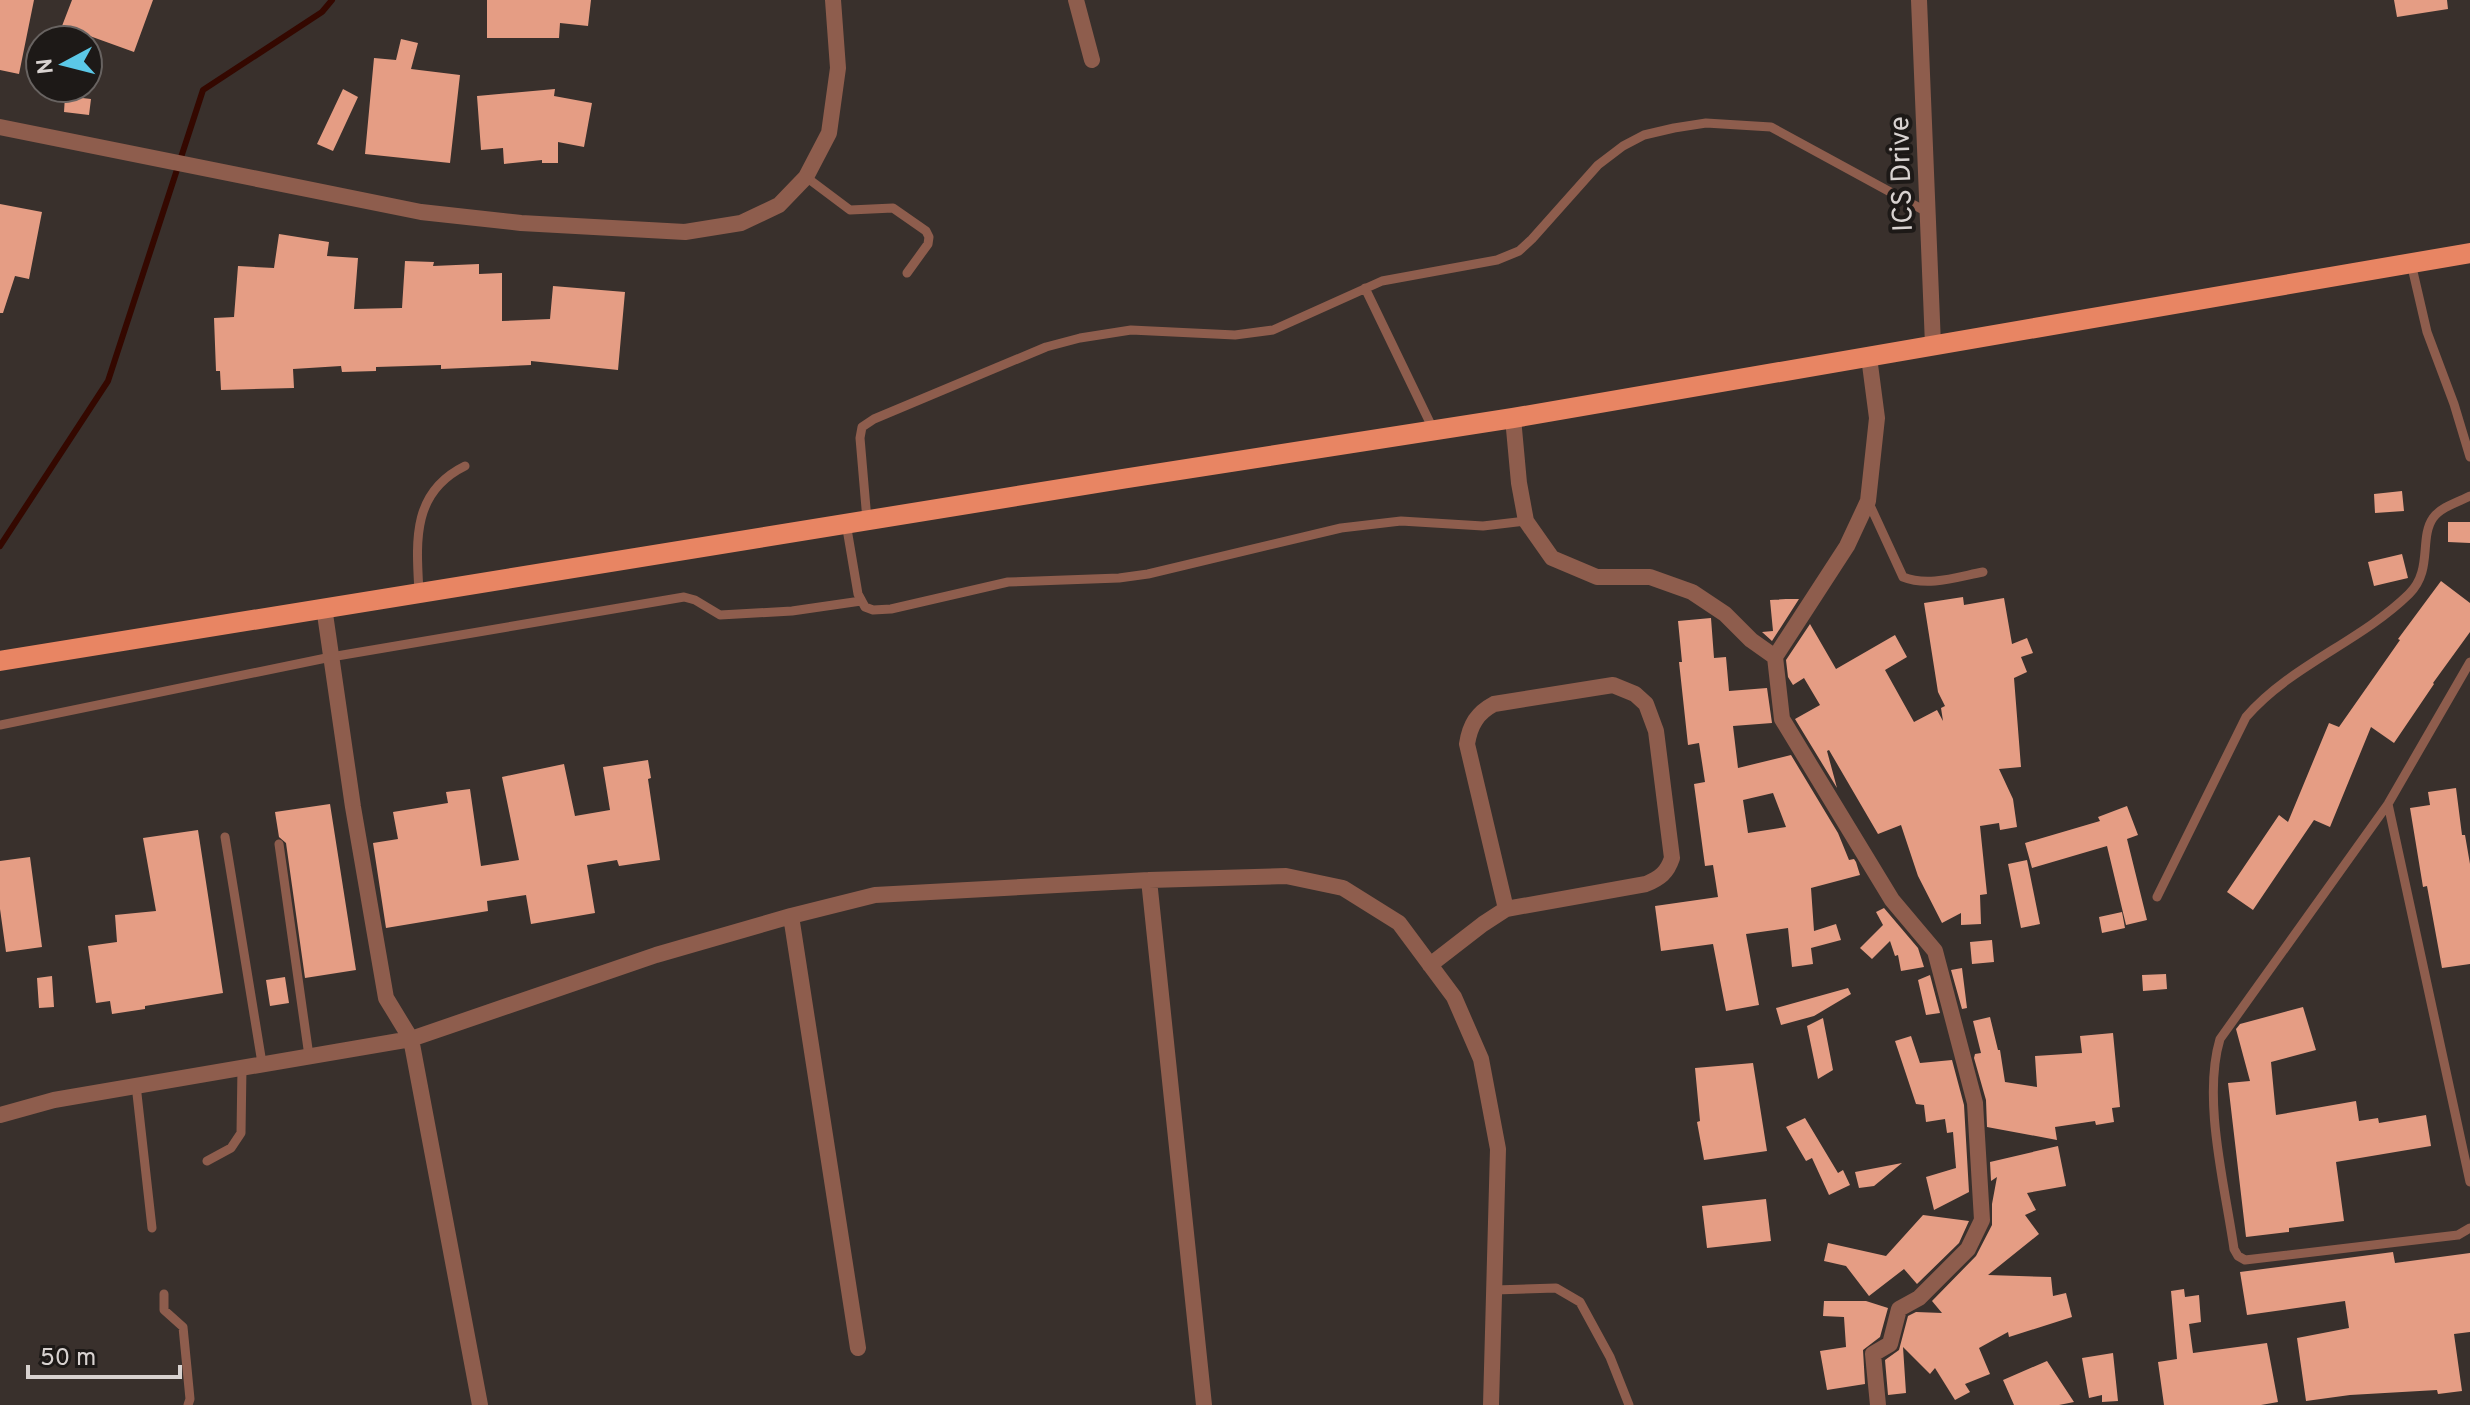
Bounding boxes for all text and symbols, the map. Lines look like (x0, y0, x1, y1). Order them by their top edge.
north arrow (24, 24, 104, 104)
text: N (32, 57, 61, 76)
street label: ICS Drive (1883, 116, 1923, 232)
scale bar (28, 1329, 180, 1379)
text: 50 m (40, 1344, 96, 1374)

